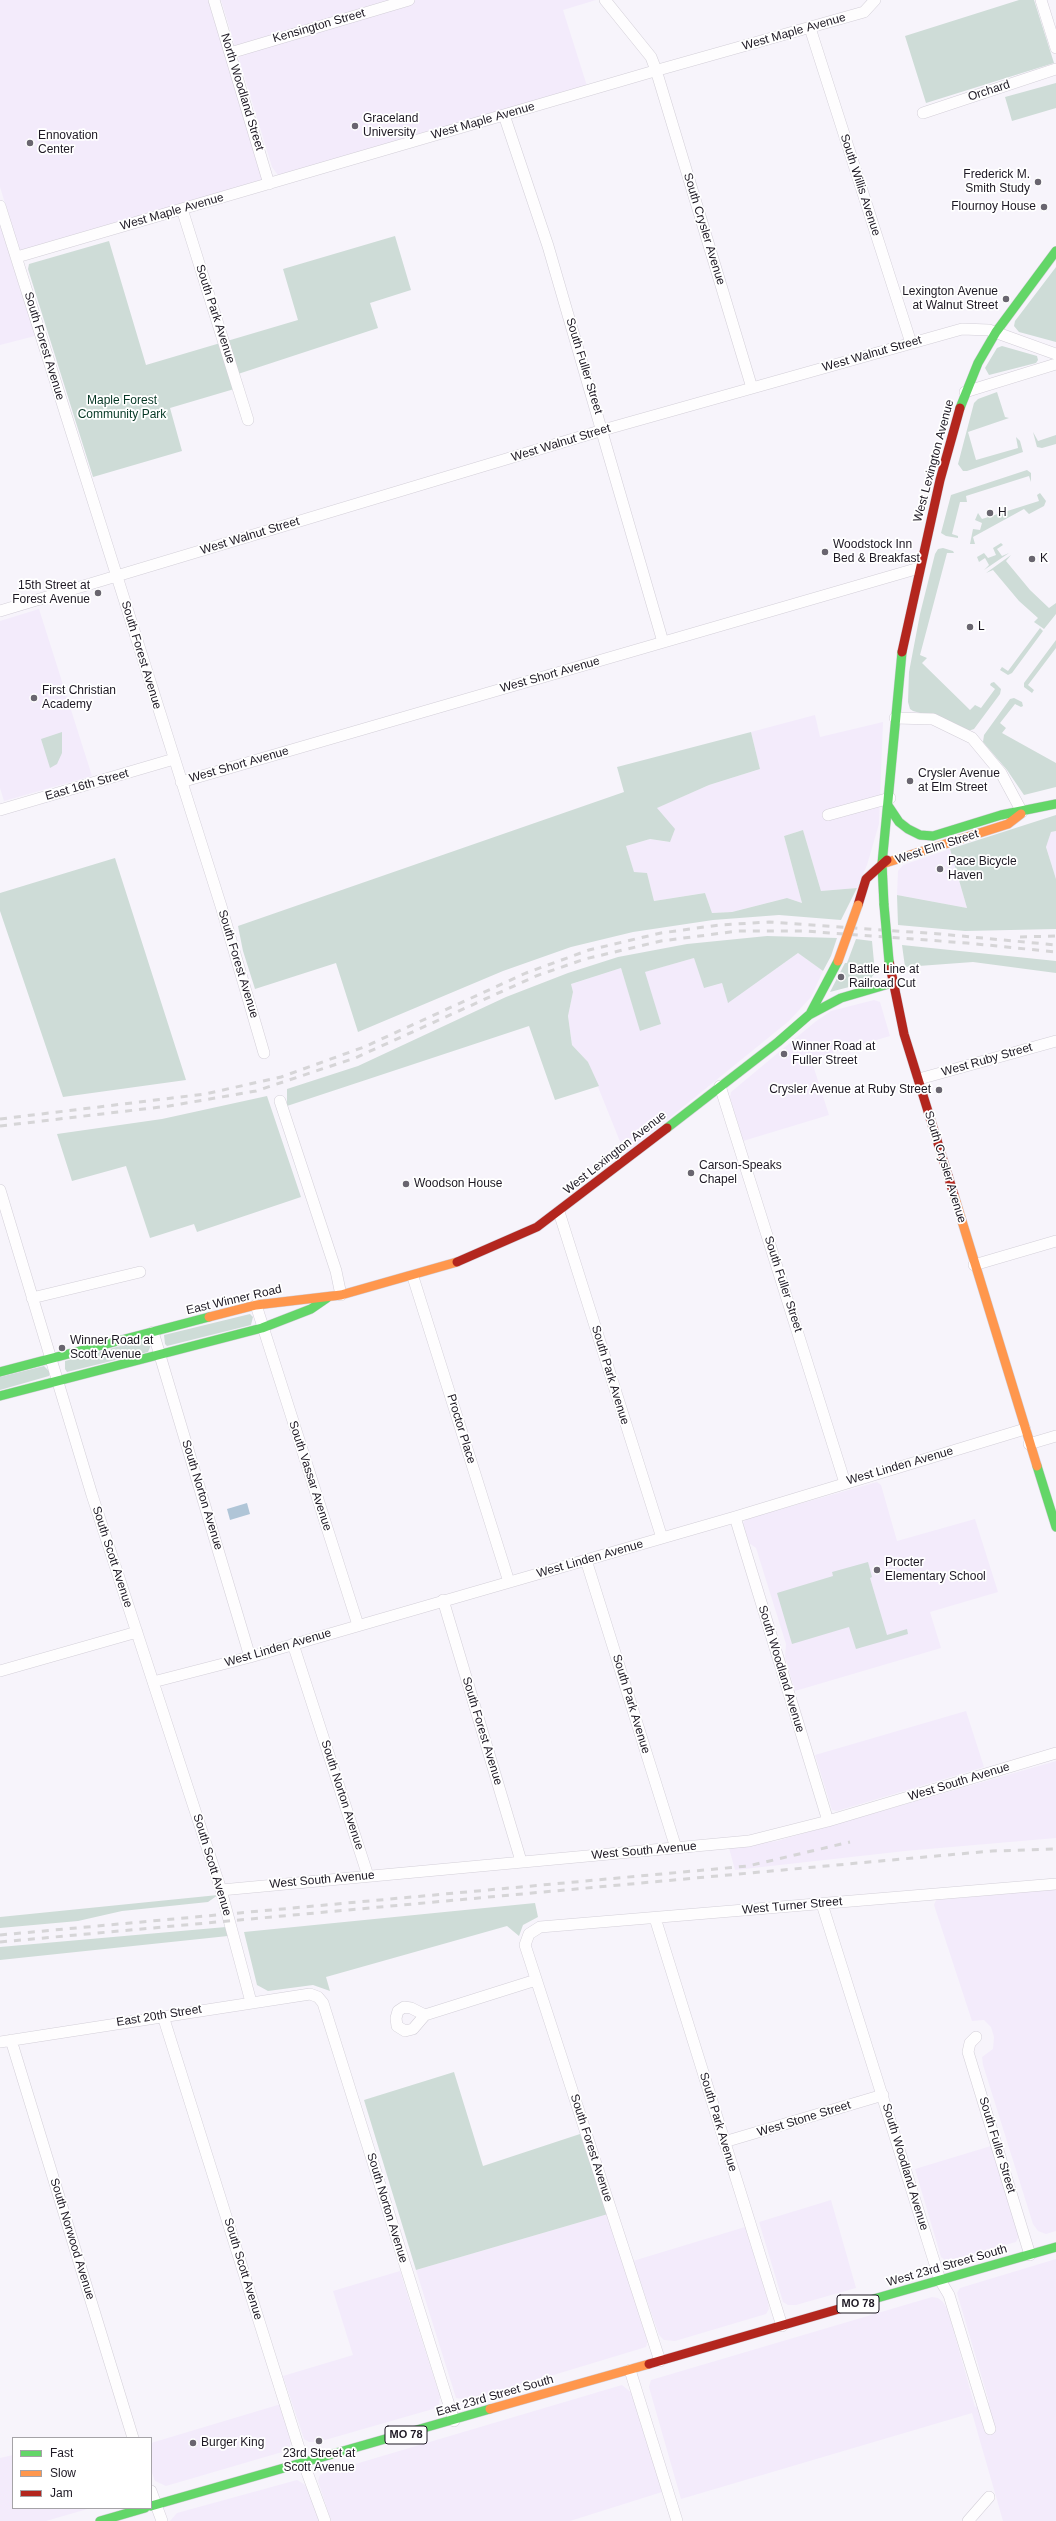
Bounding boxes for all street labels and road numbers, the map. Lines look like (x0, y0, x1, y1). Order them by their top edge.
street label: Kensington Street (271, 6, 367, 46)
street label: West Maple Avenue (741, 10, 847, 54)
street label: North Woodland Street (217, 32, 267, 152)
street label: Orchard (966, 77, 1012, 105)
street label: West Maple Avenue (430, 99, 536, 143)
street label: South Willis Avenue (837, 132, 883, 238)
street label: South Crysler Avenue (680, 171, 728, 287)
street label: West Maple Avenue (119, 190, 225, 234)
street label: South Park Avenue (192, 263, 238, 365)
street label: South Forest Avenue (21, 290, 67, 402)
street label: South Fuller Street (562, 316, 606, 416)
street label: West Walnut Street (821, 333, 923, 375)
street label: West Lexington Avenue (911, 398, 957, 524)
street label: West Walnut Street (510, 421, 612, 465)
street label: West Walnut Street (199, 514, 301, 558)
street label: South Forest Avenue (118, 599, 164, 711)
street label: West Short Avenue (499, 654, 601, 696)
street label: West Short Avenue (188, 744, 290, 786)
street label: East 16th Street (44, 766, 130, 804)
street label: West Elm Street (894, 827, 980, 867)
street label: South Forest Avenue (215, 908, 261, 1020)
street label: West Ruby Street (940, 1040, 1034, 1080)
street label: West Lexington Avenue (561, 1108, 669, 1198)
street label: South Crysler Avenue (921, 1109, 969, 1225)
street label: South Fuller Street (761, 1234, 805, 1334)
street label: East Winner Road (185, 1282, 283, 1318)
street label: South Park Avenue (588, 1324, 632, 1426)
street label: Proctor Place (444, 1392, 478, 1466)
street label: South Vassar Avenue (285, 1419, 335, 1533)
street label: South Norton Avenue (178, 1438, 226, 1552)
street label: West Linden Avenue (845, 1444, 955, 1488)
street label: South Scott Avenue (89, 1504, 135, 1610)
street label: West Linden Avenue (535, 1537, 645, 1581)
street label: South Woodland Avenue (755, 1604, 807, 1734)
street label: West Linden Avenue (223, 1626, 333, 1670)
street label: South Park Avenue (609, 1653, 653, 1755)
street label: South Forest Avenue (459, 1675, 505, 1787)
street label: South Norton Avenue (317, 1738, 367, 1852)
street label: West South Avenue (906, 1760, 1012, 1804)
street label: South Scott Avenue (190, 1812, 234, 1918)
street label: West South Avenue (591, 1839, 697, 1863)
street label: West South Avenue (269, 1868, 375, 1892)
street label: West Turner Street (741, 1894, 843, 1918)
street label: East 20th Street (115, 2002, 203, 2030)
street label: South Park Avenue (696, 2071, 740, 2173)
street label: South Forest Avenue (567, 2092, 615, 2204)
street label: South Fuller Street (975, 2095, 1019, 2195)
street label: West Stone Street (755, 2098, 853, 2140)
street label: South Woodland Avenue (879, 2102, 931, 2232)
street label: South Norton Avenue (363, 2151, 411, 2265)
street label: South Norwood Avenue (47, 2176, 97, 2302)
street label: South Scott Avenue (221, 2216, 265, 2322)
street label: West 23rd Street South (885, 2242, 1009, 2290)
road number: MO 78 (837, 2295, 879, 2313)
street label: East 23rd Street South (435, 2372, 555, 2420)
road number: MO 78 (385, 2426, 427, 2444)

